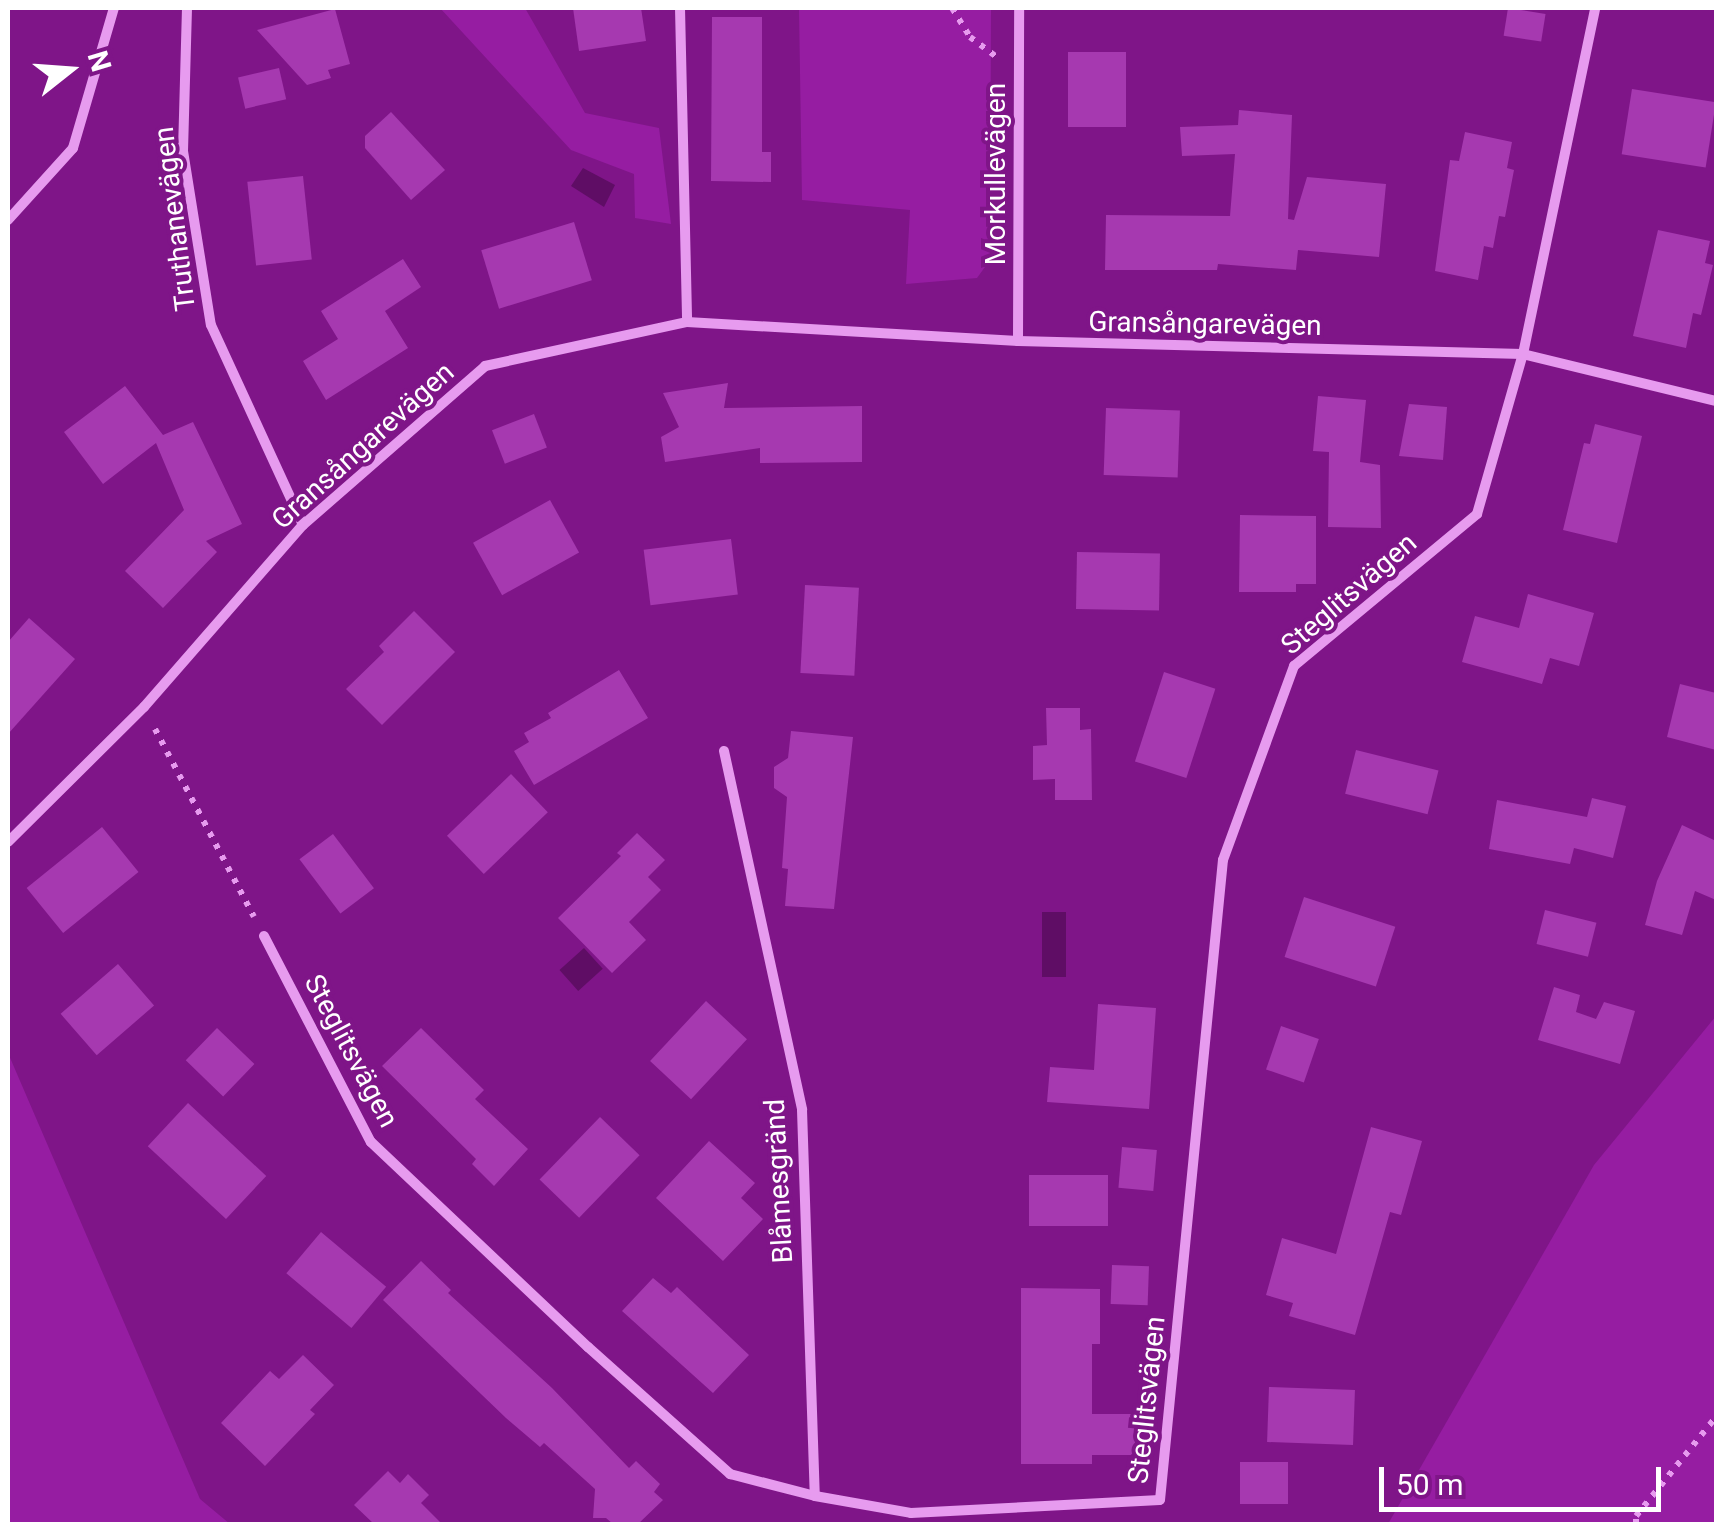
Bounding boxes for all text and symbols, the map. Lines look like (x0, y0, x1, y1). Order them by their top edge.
north arrow (20, 20, 120, 120)
text: N (80, 47, 118, 75)
street label: Morkullevägen (979, 83, 1013, 265)
street label: Truthanevägen (147, 125, 203, 313)
street label: Gransångarevägen (1088, 305, 1322, 343)
street label: Gransångarevägen (265, 355, 461, 537)
street label: Steglitsvägen (1275, 526, 1423, 662)
street label: Steglitsvägen (297, 969, 405, 1133)
street label: Blåmesgränd (758, 1098, 800, 1264)
street label: Steglitsvägen (1122, 1315, 1172, 1485)
scale bar (1384, 1447, 1666, 1509)
text: 50 m (1396, 1467, 1463, 1502)

